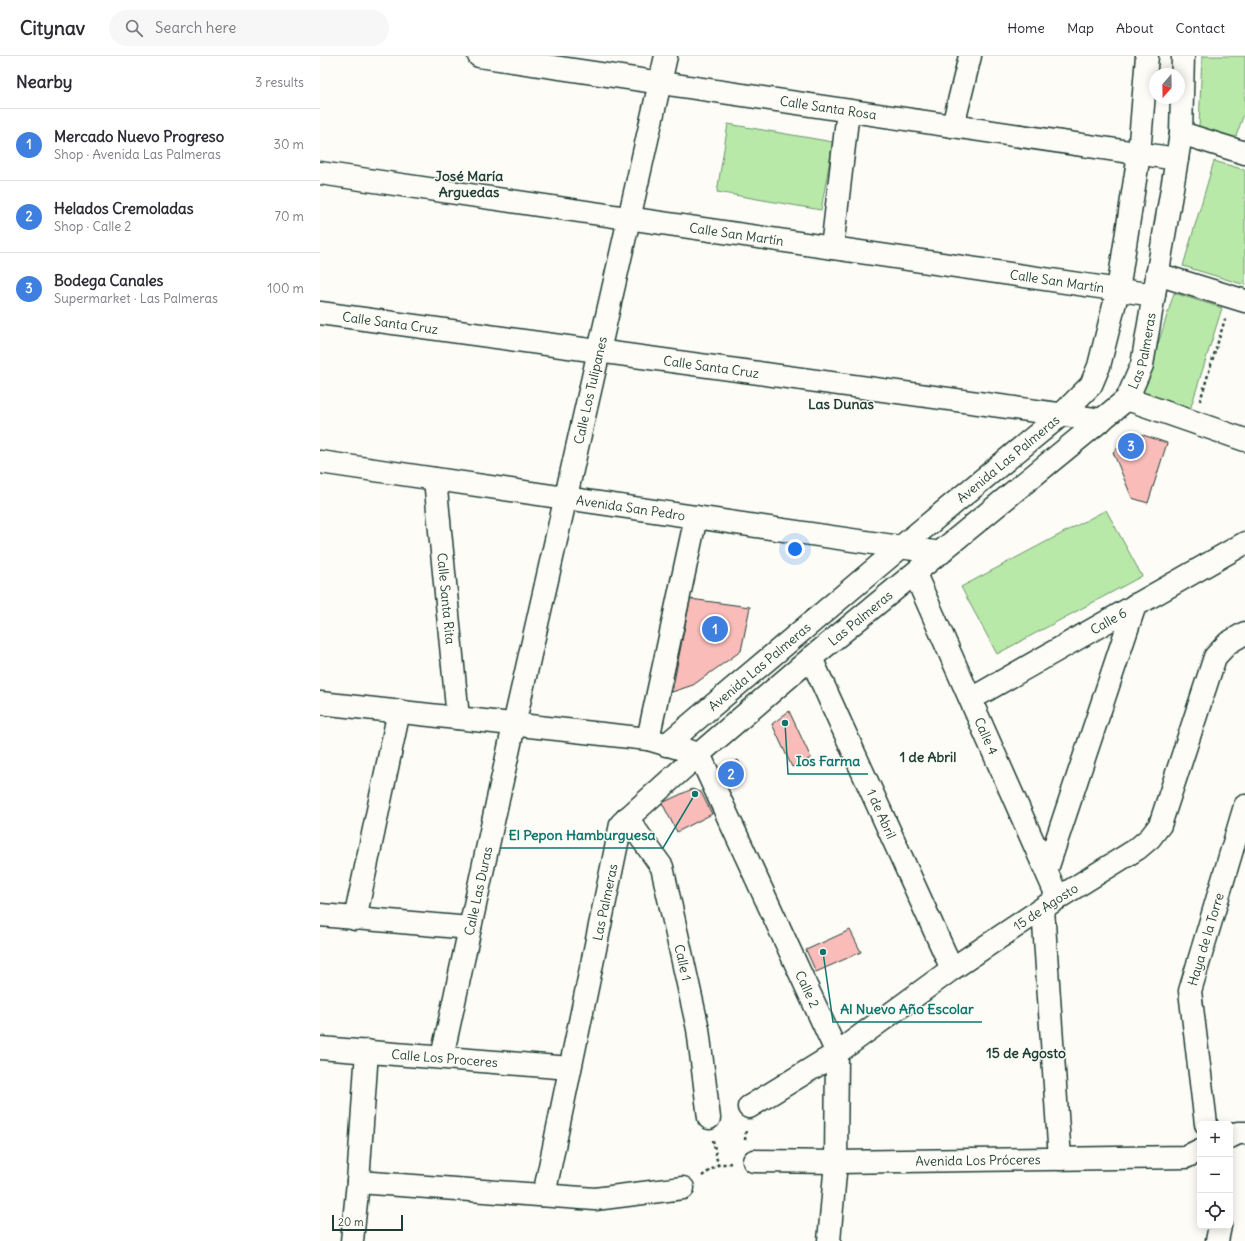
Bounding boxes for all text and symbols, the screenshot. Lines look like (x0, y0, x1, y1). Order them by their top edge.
search box (109, 10, 389, 46)
text: Citynav (20, 16, 85, 40)
icon: search (123, 17, 145, 39)
text: Search here (155, 18, 236, 37)
text: Home (1007, 19, 1045, 37)
text: Map (1067, 19, 1094, 37)
text: About (1116, 19, 1154, 37)
text: Contact (1176, 19, 1225, 37)
north arrow (1149, 68, 1185, 104)
text: Nearby (16, 71, 72, 93)
text: 3 results (255, 74, 304, 91)
street label: Calle Santa Rosa (779, 92, 878, 124)
text: Mercado Nuevo Progreso (54, 127, 224, 146)
text: 1 (26, 136, 32, 153)
text: 30 m (274, 136, 304, 153)
text: Shop · Avenida Las Palmeras (54, 146, 221, 163)
district label: José María Arguedas (435, 167, 503, 201)
text: Helados Cremoladas (54, 199, 193, 218)
text: 2 (25, 208, 33, 225)
text: 70 m (275, 208, 304, 225)
text: Shop · Calle 2 (54, 218, 131, 235)
street label: Calle San Martín (688, 219, 785, 250)
street label: Calle San Martín (1009, 266, 1106, 297)
text: Bodega Canales (54, 271, 163, 290)
text: 3 (25, 280, 33, 297)
text: 100 m (267, 280, 304, 297)
text: Supermarket · Las Palmeras (54, 290, 218, 307)
street label: Calle Santa Cruz (341, 308, 439, 338)
street label: Las Palmeras (1124, 311, 1160, 392)
street label: Calle Los Tulipanes (570, 335, 611, 446)
street label: Calle Santa Cruz (662, 352, 760, 382)
district label: Las Dunas (808, 395, 875, 413)
street label: Avenida Las Palmeras (953, 412, 1063, 507)
pin: 3 (1118, 431, 1144, 461)
street label: Avenida San Pedro (575, 492, 686, 524)
your location (785, 539, 805, 559)
street label: Calle Santa Rita (433, 552, 459, 645)
street label: Las Palmeras (825, 587, 896, 650)
street label: Calle 6 (1087, 604, 1130, 638)
pin: 1 (702, 614, 728, 644)
street label: Avenida Las Palmeras (705, 619, 814, 715)
street label: Calle 4 (970, 715, 1002, 758)
callout: Ios Farma (788, 748, 868, 774)
district label: 1 de Abril (900, 748, 956, 766)
text: Ios Farma (796, 752, 860, 770)
pin: 2 (718, 759, 744, 789)
street label: 1 de Abril (863, 786, 900, 841)
callout: El Pepon Hamburguesa (500, 822, 663, 848)
text: El Pepon Hamburguesa (508, 826, 656, 844)
street label: Calle Las Duras (461, 845, 496, 937)
street label: Las Palmeras (589, 862, 622, 942)
street label: 15 de Agosto (1010, 880, 1081, 935)
street label: Haya de la Torre (1184, 891, 1228, 988)
street label: Calle 1 (670, 943, 695, 982)
street label: Calle 2 (791, 968, 823, 1011)
callout: Al Nuevo Año Escolar (833, 996, 982, 1022)
text: Al Nuevo Año Escolar (840, 1000, 974, 1018)
district label: 15 de Agosto (986, 1044, 1066, 1062)
street label: Calle Los Proceres (391, 1046, 499, 1071)
map controls (1197, 1121, 1233, 1229)
button: + (1197, 1121, 1233, 1157)
street label: Avenida Los Próceres (915, 1151, 1041, 1170)
button: − (1197, 1157, 1233, 1193)
button: locate (1197, 1193, 1233, 1229)
scale bar (332, 1213, 403, 1232)
text: 20 m (338, 1215, 364, 1229)

